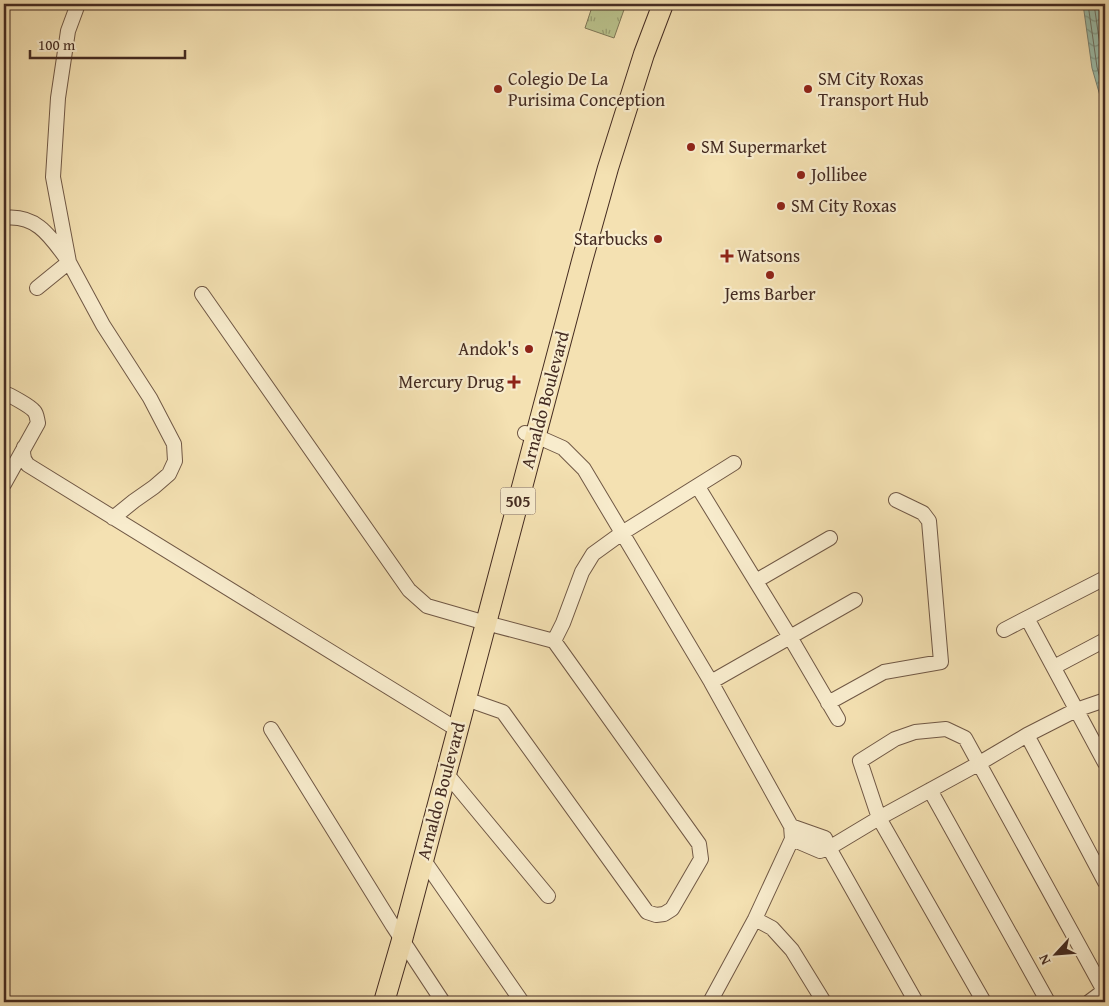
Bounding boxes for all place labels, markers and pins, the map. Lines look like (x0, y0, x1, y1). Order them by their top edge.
place label: Colegio De La Purisima Conception (508, 65, 665, 113)
place label: SM City Roxas Transport Hub (818, 65, 929, 113)
marker: Colegio De La Purisima Conception (492, 83, 504, 95)
marker: SM City Roxas Transport Hub (802, 83, 814, 95)
place label: SM Supermarket (701, 133, 827, 160)
marker: SM Supermarket (685, 141, 697, 153)
place label: Jollibee (809, 161, 867, 188)
marker: Jollibee (795, 169, 807, 181)
place label: SM City Roxas (791, 192, 897, 219)
marker: SM City Roxas (775, 200, 787, 212)
place label: Starbucks (574, 225, 648, 252)
marker: Starbucks (652, 233, 664, 245)
place label: Watsons (737, 242, 800, 269)
marker: Watsons (721, 250, 733, 262)
marker: Jems Barber (764, 269, 776, 281)
place label: Jems Barber (722, 280, 816, 307)
place label: Andok's (458, 335, 519, 362)
marker: Andok's (523, 343, 535, 355)
place label: Mercury Drug (399, 368, 504, 395)
marker: Mercury Drug (508, 376, 520, 388)

